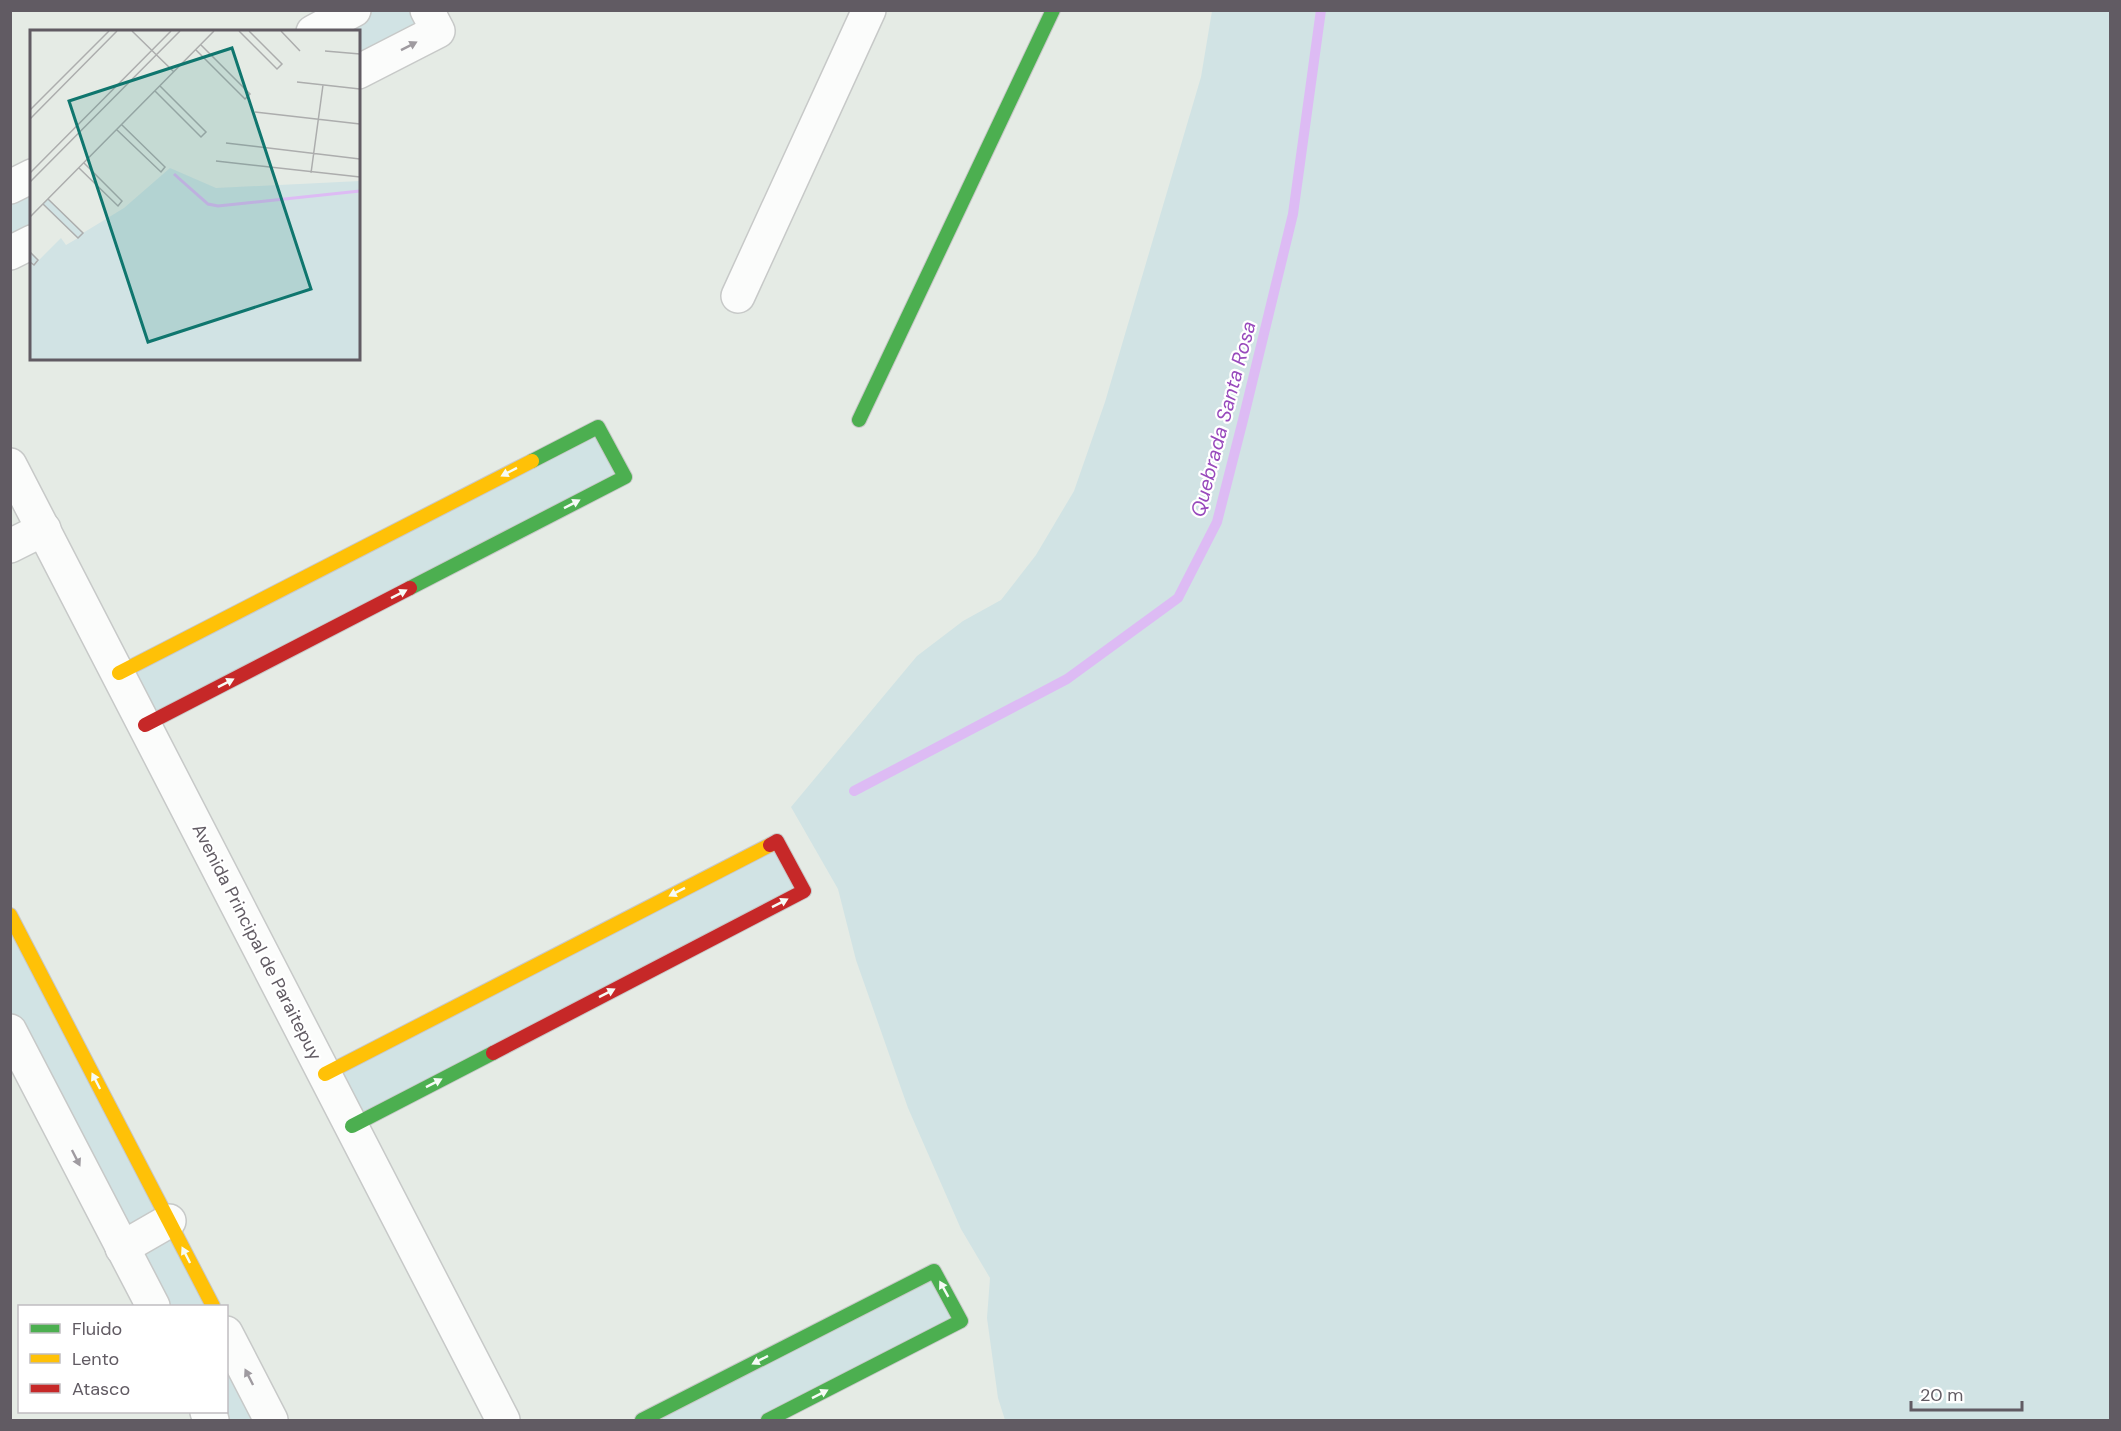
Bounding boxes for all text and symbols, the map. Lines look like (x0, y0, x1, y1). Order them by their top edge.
inset map (30, 30, 360, 360)
one-way arrow (400, 41, 417, 51)
water label: Quebrada Santa Rosa (1184, 318, 1262, 520)
one-way arrow (501, 467, 518, 477)
one-way arrow (564, 499, 581, 509)
one-way arrow (391, 589, 408, 599)
one-way arrow (217, 679, 235, 689)
street label: Avenida Principal de Paraitepuy (187, 820, 327, 1064)
one-way arrow (669, 888, 686, 897)
one-way arrow (772, 898, 789, 908)
one-way arrow (599, 988, 616, 998)
one-way arrow (91, 1073, 101, 1090)
one-way arrow (425, 1078, 443, 1088)
one-way arrow (71, 1150, 81, 1167)
one-way arrow (181, 1246, 191, 1263)
one-way arrow (939, 1280, 949, 1297)
legend (18, 1305, 228, 1413)
text: Fluido (72, 1317, 122, 1341)
text: Lento (72, 1347, 119, 1371)
one-way arrow (751, 1355, 768, 1365)
one-way arrow (244, 1368, 254, 1385)
scale bar (1911, 1374, 2022, 1412)
text: Atasco (72, 1377, 130, 1401)
text: 20 m (1920, 1383, 1963, 1407)
one-way arrow (811, 1389, 828, 1398)

